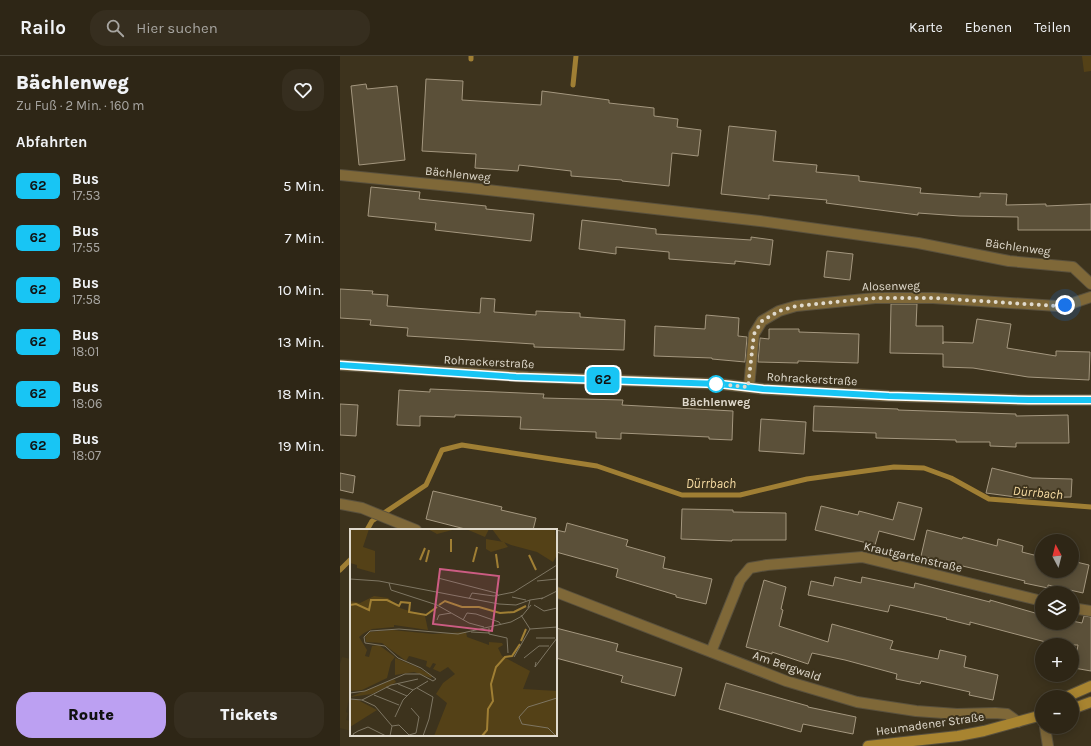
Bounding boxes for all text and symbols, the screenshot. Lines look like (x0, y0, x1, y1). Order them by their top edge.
search box (90, 10, 370, 46)
text: Railo (20, 17, 66, 39)
icon: search (104, 17, 126, 39)
text: Hier suchen (136, 19, 218, 37)
text: Karte (909, 19, 943, 36)
text: Ebenen (965, 19, 1012, 36)
text: Teilen (1034, 19, 1071, 36)
button: heart (282, 69, 324, 111)
text: Bächlenweg (16, 72, 129, 94)
text: Zu Fuß · 2 Min. · 160 m (16, 98, 144, 113)
text: Abfahrten (16, 133, 87, 151)
street label: Bächlenweg (424, 164, 492, 184)
text: Bus (72, 170, 99, 188)
text: 62 (30, 177, 46, 194)
text: 5 Min. (283, 177, 324, 195)
text: 17:53 (72, 188, 100, 203)
text: Bus (72, 222, 99, 240)
text: 62 (30, 229, 46, 246)
text: 7 Min. (284, 229, 324, 247)
street label: Bächlenweg (984, 235, 1052, 259)
text: 17:55 (72, 240, 100, 255)
text: Bus (72, 274, 99, 292)
street label: Alosenweg (862, 278, 920, 294)
text: 62 (30, 281, 46, 298)
text: 10 Min. (278, 281, 324, 299)
text: 17:58 (72, 292, 101, 307)
your location (1055, 295, 1075, 315)
text: Bus (72, 326, 99, 344)
text: 62 (30, 333, 46, 350)
text: 13 Min. (278, 333, 324, 351)
text: 18:01 (72, 344, 99, 359)
street label: Rohrackerstraße (443, 353, 535, 371)
line badge: 62 (585, 367, 621, 393)
street label: Rohrackerstraße (766, 370, 858, 388)
text: 62 (595, 371, 611, 388)
marker: Bächlenweg (707, 375, 725, 393)
text: Bus (72, 378, 99, 396)
text: 62 (30, 385, 46, 402)
text: 18 Min. (277, 385, 324, 403)
place label: Bächlenweg (682, 395, 750, 409)
text: 18:06 (72, 396, 102, 411)
text: Bus (72, 430, 99, 448)
text: 62 (30, 437, 46, 454)
text: 19 Min. (278, 437, 324, 455)
text: 18:07 (72, 448, 101, 463)
water label: Dürrbach (686, 476, 736, 491)
water label: Dürrbach (1012, 483, 1064, 502)
inset map (350, 529, 557, 736)
north arrow (1035, 534, 1079, 578)
map controls (1035, 534, 1079, 734)
street label: Krautgartenstraße (862, 539, 964, 575)
button: layers (1035, 586, 1079, 630)
button: + (1035, 638, 1079, 682)
street label: Am Bergwald (751, 648, 823, 684)
button: − (1035, 690, 1079, 734)
button: Route (16, 692, 166, 738)
button: Tickets (174, 692, 324, 738)
street label: Heumadener Straße (875, 709, 985, 739)

